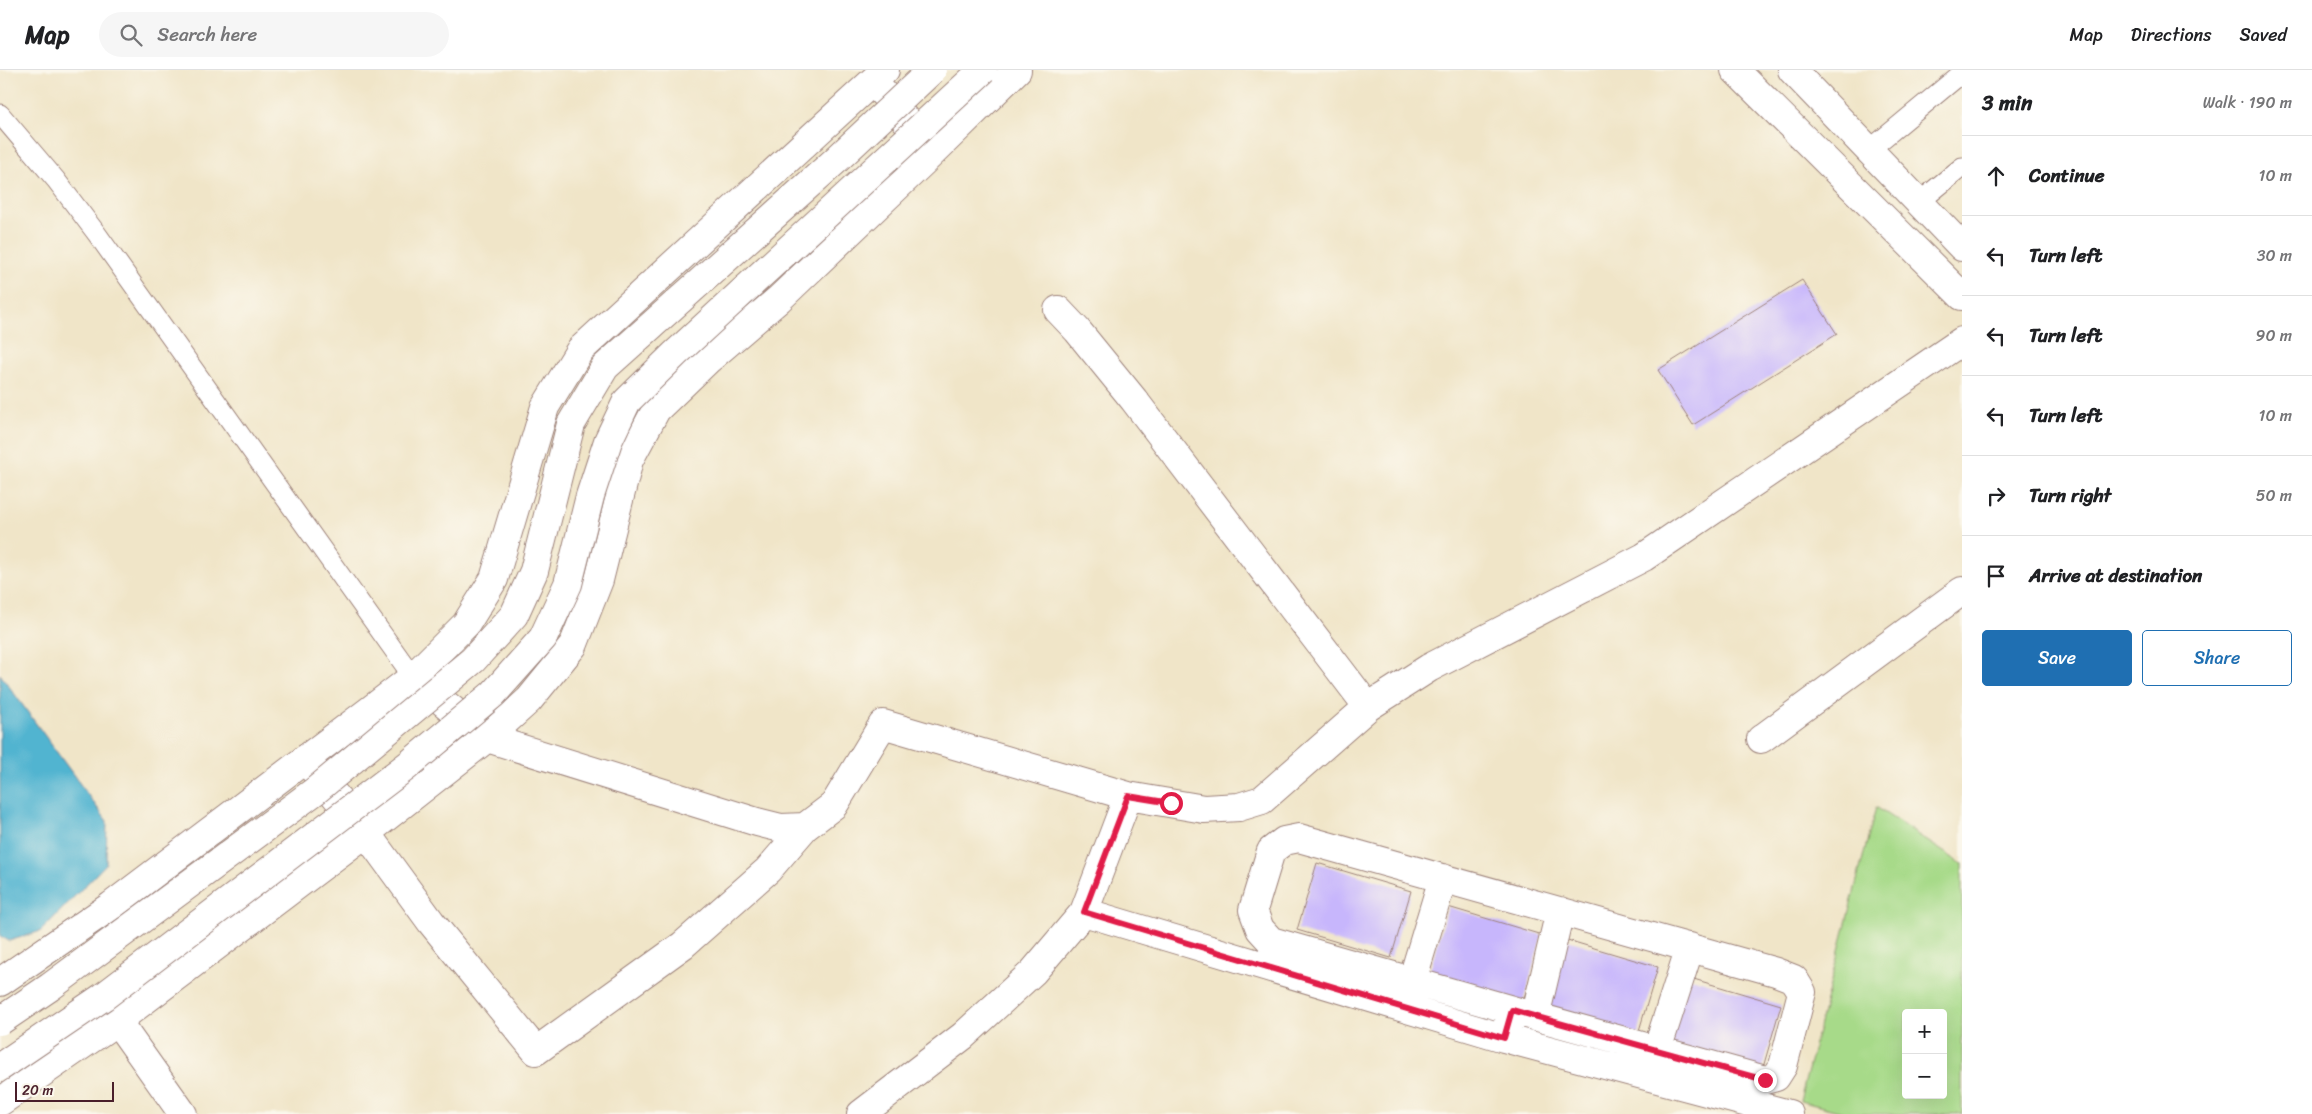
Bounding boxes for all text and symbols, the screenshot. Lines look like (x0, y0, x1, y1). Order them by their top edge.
search box (99, 12, 449, 57)
text: Map (25, 14, 69, 56)
text: Search here (157, 18, 257, 51)
text: Map (2070, 19, 2103, 51)
text: Directions (2131, 19, 2212, 51)
text: Saved (2240, 19, 2287, 51)
icon: search (117, 21, 145, 49)
text: 3 min (1982, 84, 2032, 122)
text: Walk · 190 m (2203, 88, 2292, 117)
text: Continue (2029, 159, 2105, 192)
text: 10 m (2259, 161, 2292, 190)
icon: ahead (1982, 162, 2010, 190)
text: Turn left (2029, 239, 2102, 272)
text: 30 m (2257, 241, 2292, 270)
icon: left (1982, 242, 2010, 270)
text: Turn left (2029, 319, 2102, 352)
text: 90 m (2256, 321, 2292, 350)
icon: left (1982, 322, 2010, 350)
text: Turn left (2029, 399, 2102, 432)
text: 10 m (2259, 401, 2292, 430)
icon: left (1982, 402, 2010, 430)
text: Turn right (2029, 479, 2111, 512)
text: 50 m (2256, 481, 2292, 510)
icon: right (1982, 482, 2010, 510)
text: Arrive at destination (2029, 559, 2202, 592)
icon: arrive (1982, 562, 2010, 590)
button: Save (1982, 630, 2132, 686)
button: Share (2142, 630, 2292, 686)
route start (1160, 792, 1183, 815)
map controls (1902, 1009, 1947, 1099)
button: + (1902, 1009, 1947, 1054)
button: − (1902, 1054, 1947, 1099)
route end (1754, 1069, 1777, 1092)
text: 20 m (22, 1078, 53, 1103)
scale bar (15, 1079, 114, 1102)

